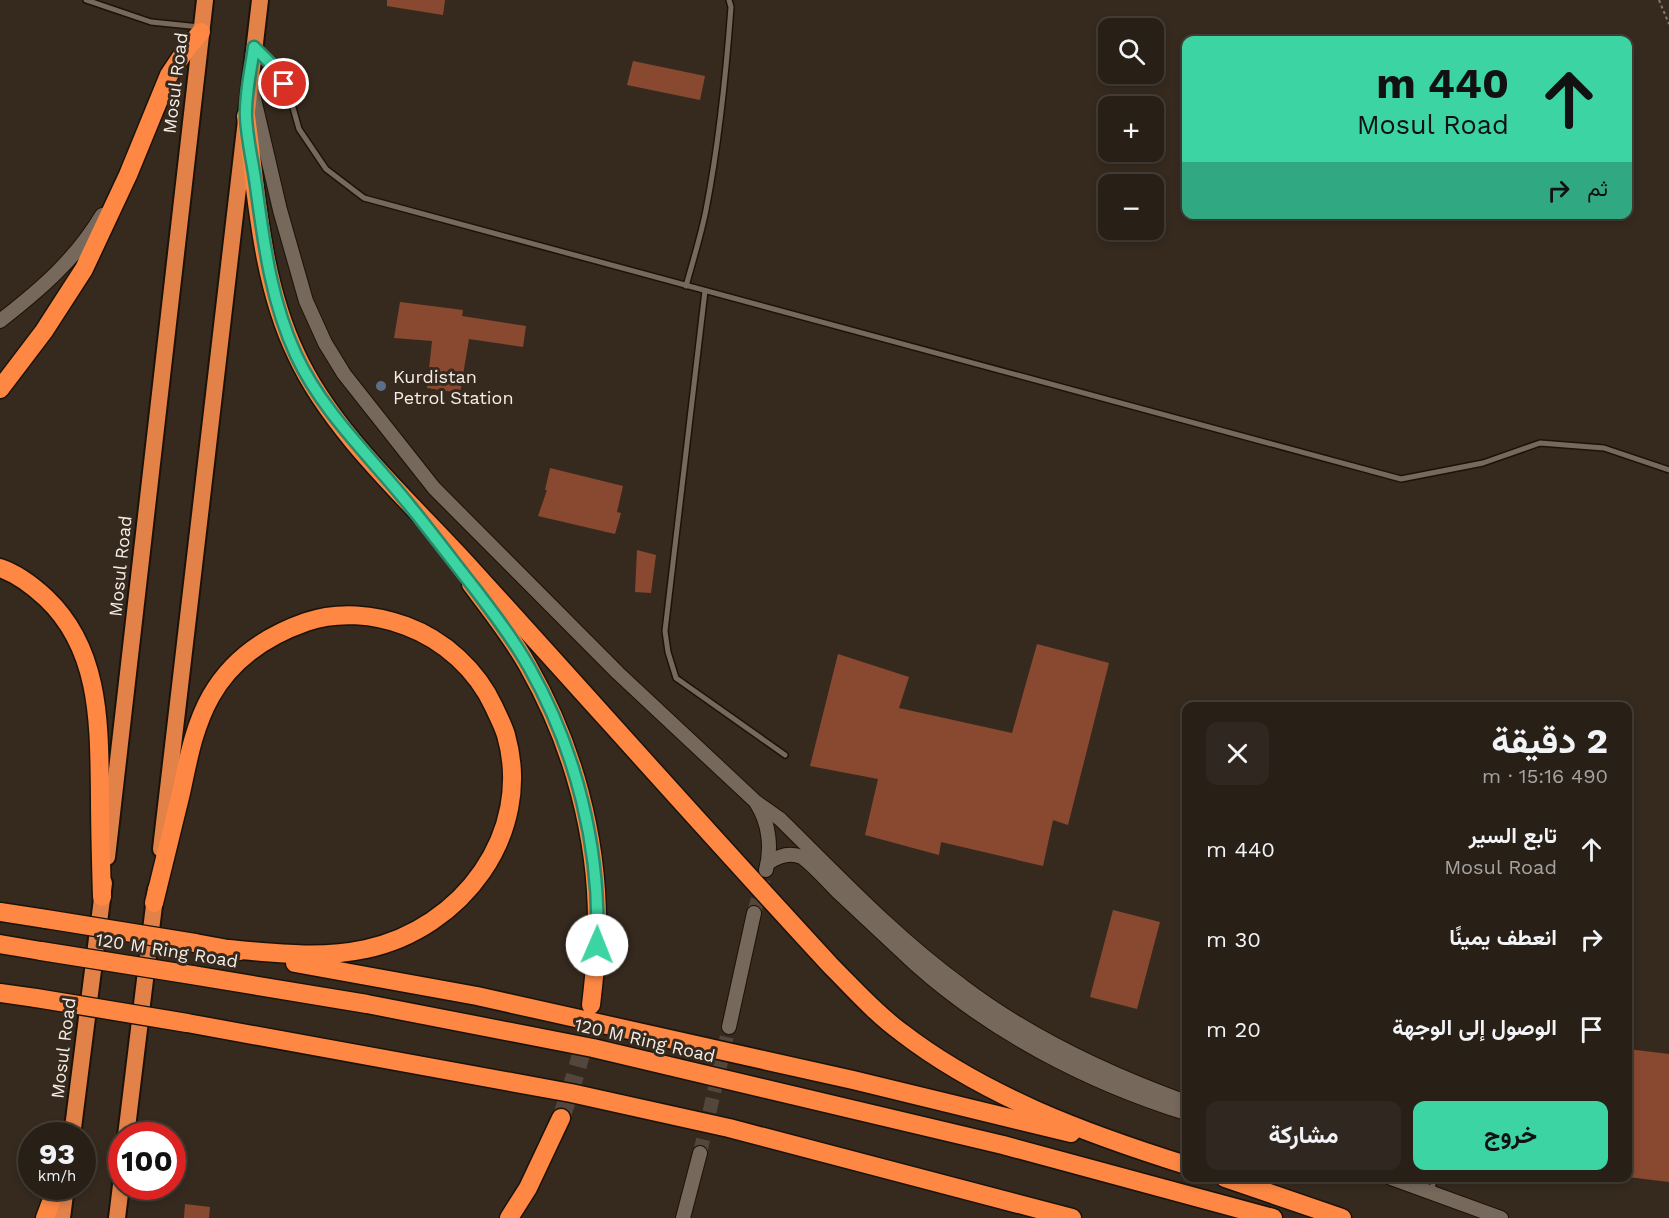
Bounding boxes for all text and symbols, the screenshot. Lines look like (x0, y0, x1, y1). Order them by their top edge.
map controls (1098, 18, 1164, 240)
button: search (1098, 18, 1164, 84)
street label: Mosul Road (158, 31, 192, 135)
pin (258, 58, 309, 109)
text: 440 m (1376, 59, 1509, 108)
icon: ahead (1530, 60, 1608, 138)
icon: arrive (267, 67, 300, 100)
button: + (1098, 96, 1164, 162)
text: Mosul Road (1357, 109, 1509, 141)
button: − (1098, 174, 1164, 240)
icon: right (1542, 174, 1575, 207)
text: ثم (1587, 176, 1608, 201)
place label: Kurdistan Petrol Station (393, 366, 514, 408)
marker: Kurdistan Petrol Station (374, 379, 388, 393)
street label: Mosul Road (104, 514, 136, 618)
text: 2 دقيقة (1491, 720, 1608, 762)
button: close (1206, 722, 1269, 785)
text: 490 m · 15:16 (1482, 764, 1608, 788)
text: تابع السير (1469, 823, 1557, 848)
icon: ahead (1575, 833, 1608, 866)
text: 440 m (1206, 837, 1275, 862)
text: Mosul Road (1444, 855, 1557, 879)
position arrow (565, 913, 629, 977)
icon: right (1575, 923, 1608, 956)
text: انعطف يمينًا (1449, 925, 1557, 950)
text: 30 m (1206, 927, 1261, 952)
street label: 120 M Ring Road (94, 928, 240, 972)
street label: Mosul Road (46, 996, 80, 1100)
icon: arrive (1575, 1013, 1608, 1046)
street label: 120 M Ring Road (573, 1014, 717, 1066)
text: الوصول إلى الوجهة (1392, 1015, 1557, 1040)
text: 20 m (1206, 1017, 1261, 1042)
button: مشاركة (1206, 1101, 1401, 1170)
button: خروج (1413, 1101, 1608, 1170)
speed limit sign: 100 (108, 1122, 186, 1200)
text: 93 (39, 1136, 75, 1171)
text: km/h (38, 1167, 76, 1185)

